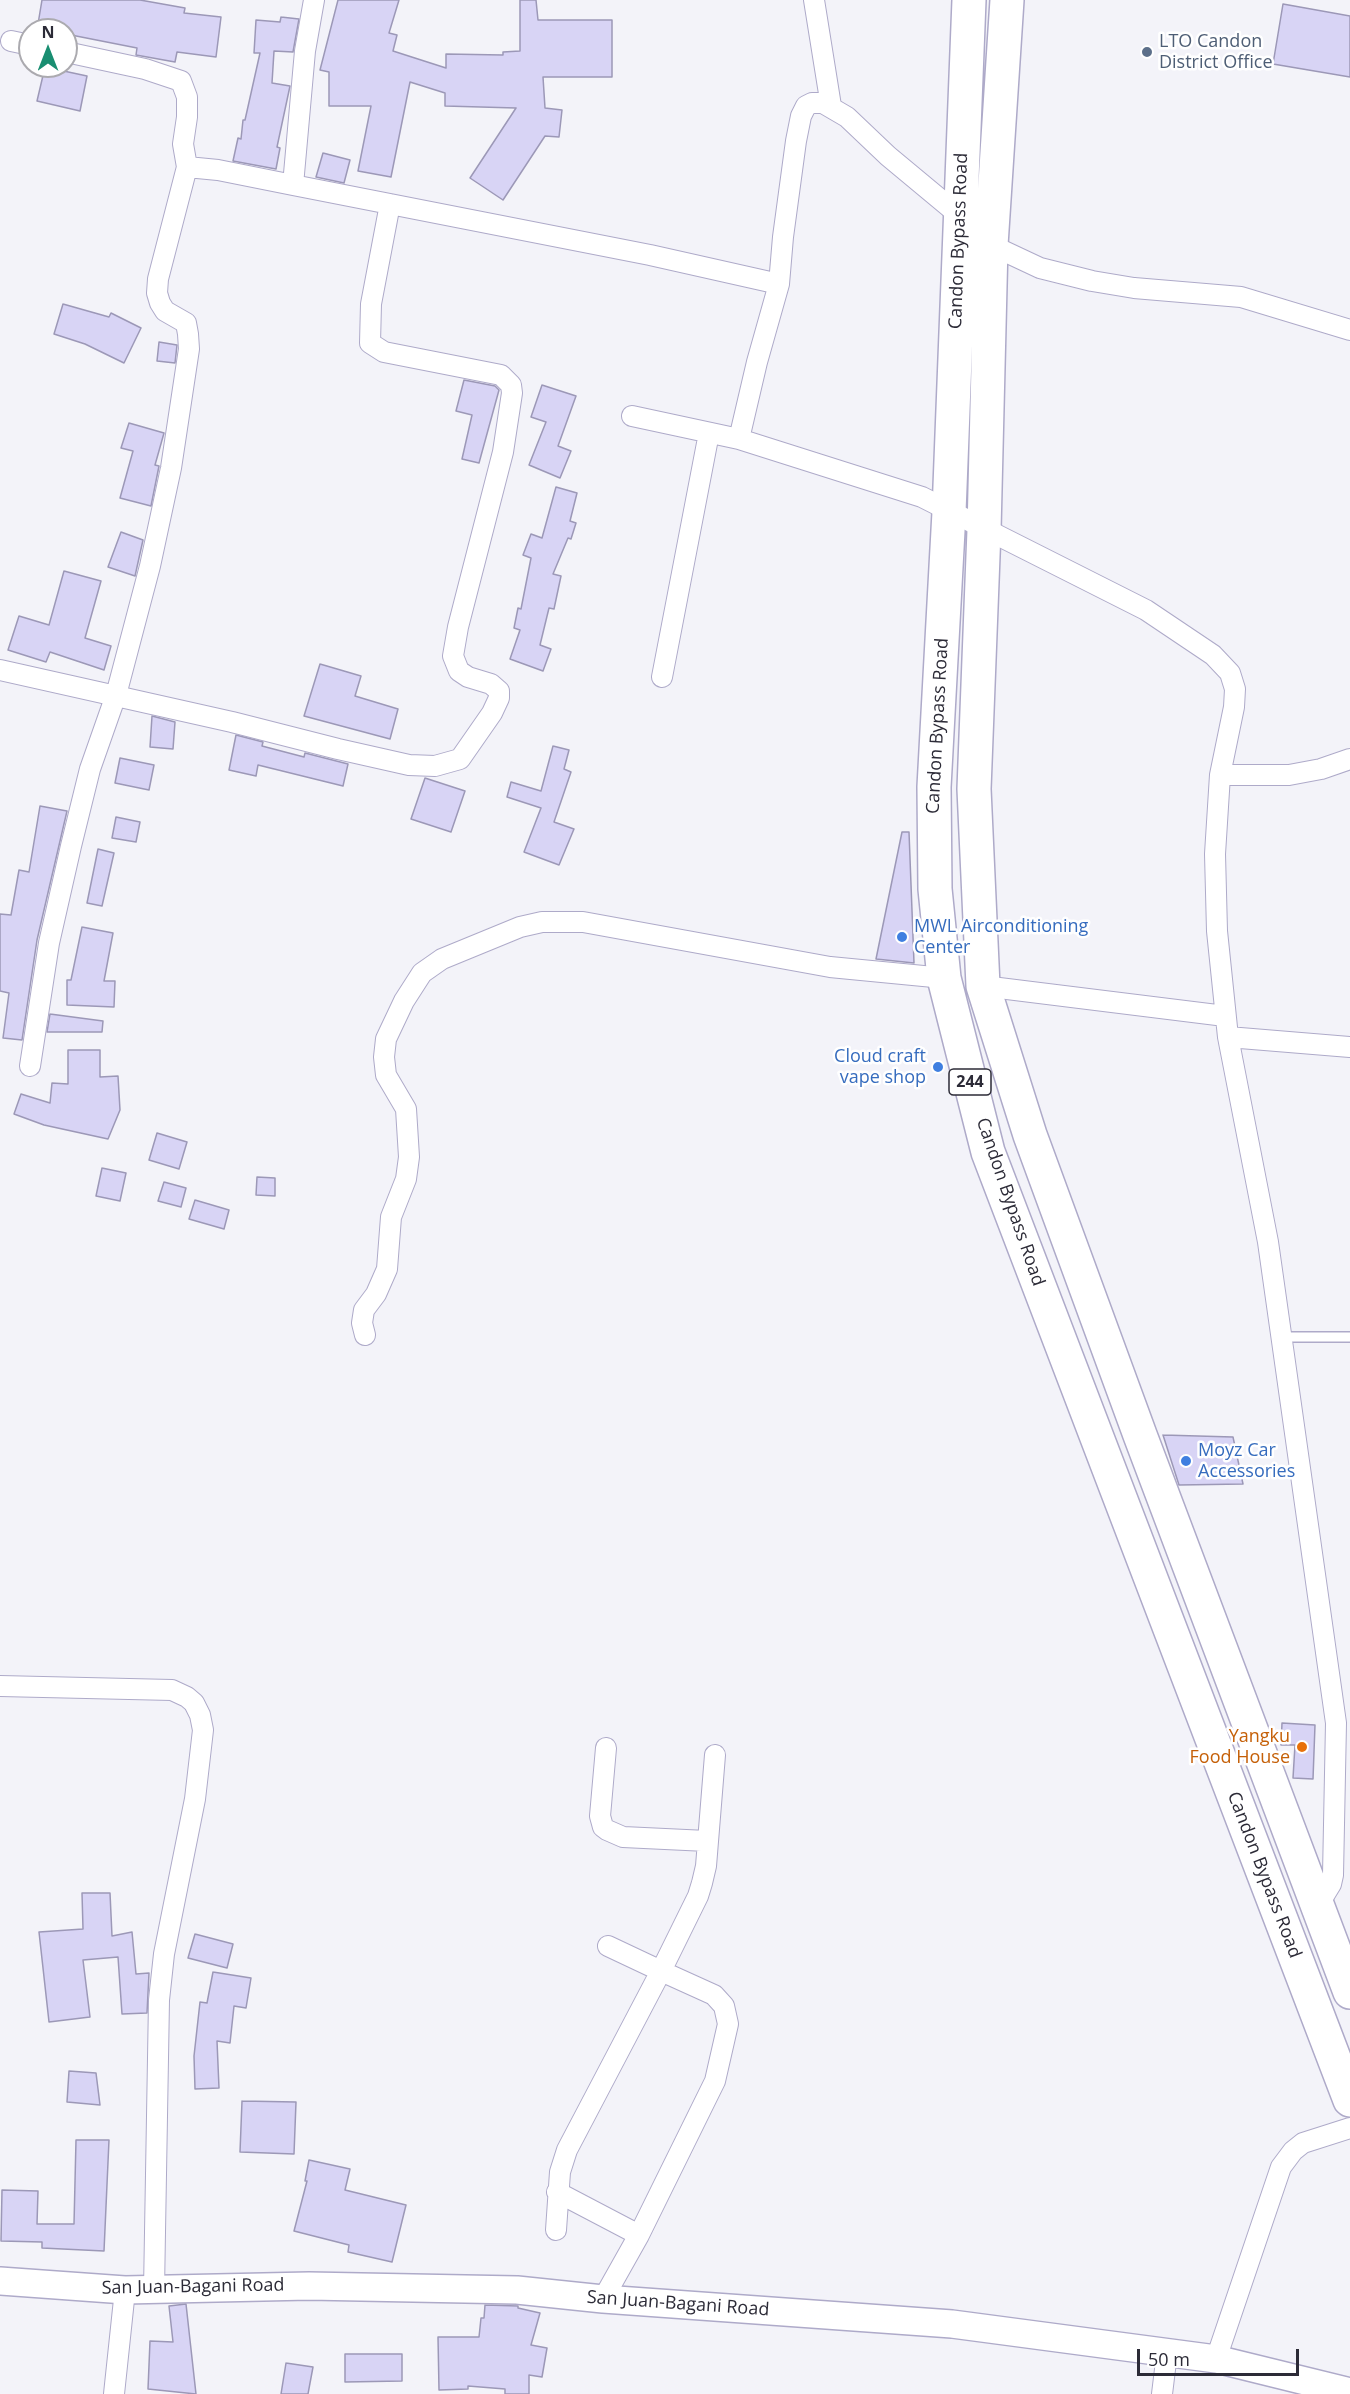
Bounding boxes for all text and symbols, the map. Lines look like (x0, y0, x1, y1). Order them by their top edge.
north arrow (18, 18, 78, 78)
text: N (41, 21, 55, 43)
place label: LTO Candon District Office (1159, 31, 1273, 74)
marker: LTO Candon District Office (1140, 45, 1154, 59)
street label: Candon Bypass Road (945, 152, 973, 330)
street label: Candon Bypass Road (923, 637, 953, 815)
place label: MWL Airconditioning Center (914, 916, 1088, 958)
marker: MWL Airconditioning Center (895, 930, 909, 944)
place label: Cloud craft vape shop (834, 1046, 926, 1088)
marker: Cloud craft vape shop (931, 1060, 945, 1074)
road number: 244 (949, 1069, 991, 1095)
street label: Candon Bypass Road (971, 1115, 1049, 1289)
place label: Moyz Car Accessories (1198, 1440, 1295, 1482)
marker: Moyz Car Accessories (1179, 1454, 1193, 1468)
place label: Yangku Food House (1190, 1726, 1290, 1768)
marker: Yangku Food House (1295, 1740, 1309, 1754)
street label: Candon Bypass Road (1222, 1789, 1306, 1961)
street label: San Juan-Bagani Road (101, 2275, 285, 2299)
street label: San Juan-Bagani Road (586, 2287, 770, 2321)
scale bar (1140, 2337, 1302, 2375)
text: 50 m (1148, 2347, 1190, 2371)

